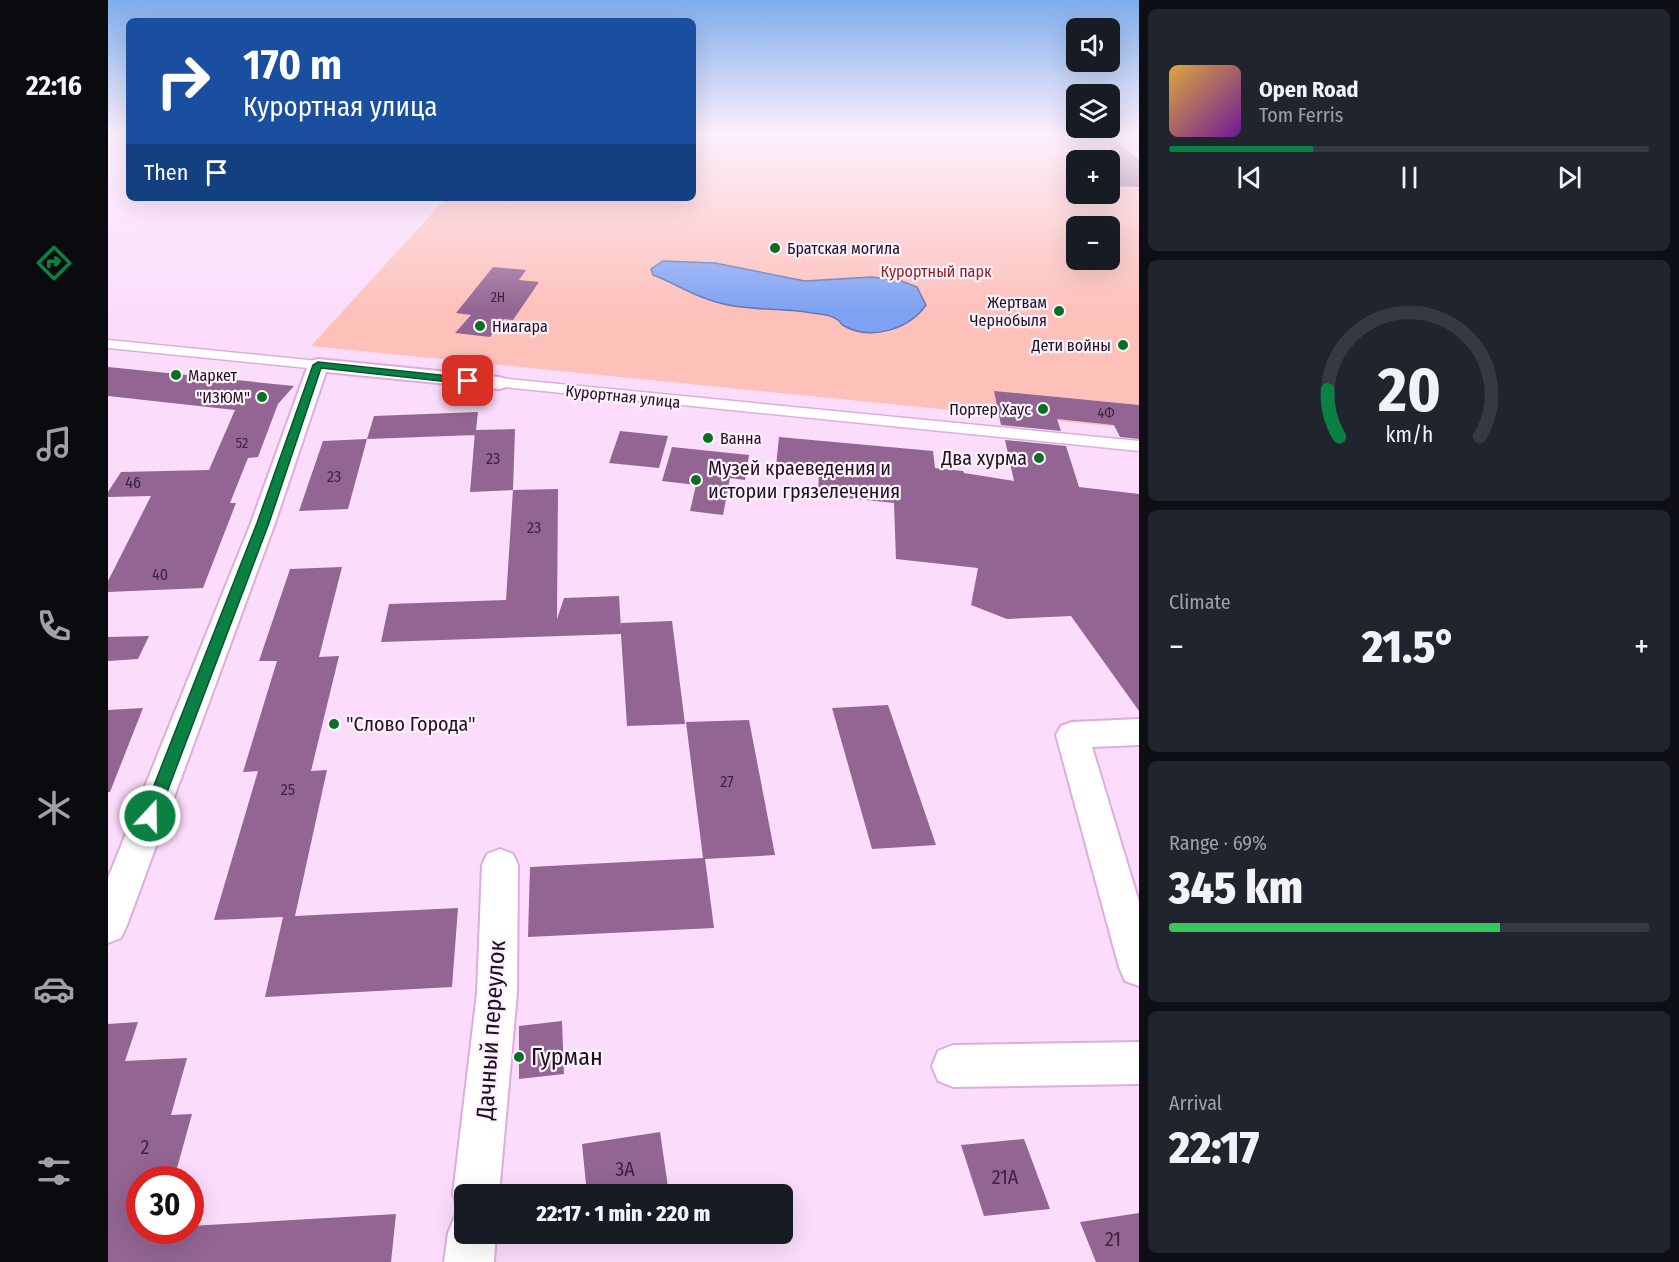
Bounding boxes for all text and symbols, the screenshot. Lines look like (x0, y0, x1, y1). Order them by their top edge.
map controls (1066, 18, 1120, 270)
button: sound (1066, 18, 1120, 72)
text: 170 m (243, 40, 342, 90)
icon: right (144, 42, 222, 120)
text: 22:16 (26, 70, 82, 102)
text: Open Road (1259, 76, 1359, 103)
button: layers (1066, 84, 1120, 138)
text: Курортная улица (243, 91, 437, 123)
text: Tom Ferris (1259, 103, 1343, 127)
button: + (1066, 150, 1120, 204)
icon: arrive (200, 156, 233, 189)
text: Then (144, 159, 188, 186)
icon: previous (1233, 161, 1266, 194)
icon: pause (1393, 161, 1426, 194)
icon: next (1553, 161, 1586, 194)
button: − (1066, 216, 1120, 270)
place label: Братская могила (787, 239, 900, 258)
marker: Братская могила (768, 241, 782, 255)
icon: directions (33, 242, 75, 284)
park label: Курортный парк (881, 262, 992, 281)
house number: 2Н (491, 289, 505, 306)
place label: Жертвам Чернобыля (970, 293, 1047, 330)
marker: Жертвам Чернобыля (1052, 304, 1066, 318)
place label: Ниагара (492, 317, 548, 336)
marker: Ниагара (473, 319, 487, 333)
place label: Дети войны (1031, 336, 1111, 355)
marker: Дети войны (1116, 338, 1130, 352)
text: 20 (1377, 354, 1440, 429)
pin (442, 355, 493, 406)
icon: arrive (451, 364, 484, 397)
place label: Маркет (188, 366, 238, 385)
marker: Маркет (169, 368, 183, 382)
street label: Курортная улица (565, 381, 681, 412)
place label: "ИЗЮМ" (196, 388, 250, 407)
marker: "ИЗЮМ" (255, 390, 269, 404)
place label: Портер Хаус (949, 400, 1031, 419)
marker: Портер Хаус (1036, 402, 1050, 416)
house number: 4Ф (1097, 405, 1115, 422)
icon: music (33, 423, 75, 465)
text: km/h (1385, 423, 1433, 449)
place label: Ванна (720, 429, 762, 448)
marker: Ванна (701, 431, 715, 445)
house number: 52 (236, 435, 248, 452)
place label: Два хурма (940, 446, 1027, 470)
house number: 23 (486, 449, 500, 468)
marker: Два хурма (1032, 451, 1046, 465)
place label: Музей краеведения и истории грязелечения (708, 456, 900, 503)
house number: 23 (327, 467, 341, 486)
house number: 46 (125, 473, 141, 492)
marker: Музей краеведения и истории грязелечения (689, 473, 703, 487)
house number: 23 (527, 518, 541, 537)
house number: 40 (152, 565, 168, 584)
text: Climate (1169, 590, 1231, 614)
icon: phone (33, 605, 75, 647)
text: 21.5° (1362, 620, 1456, 674)
text: − (1169, 627, 1184, 667)
text: + (1634, 627, 1649, 667)
place label: "Слово Города" (346, 712, 476, 736)
marker: "Слово Города" (327, 717, 341, 731)
house number: 27 (720, 772, 734, 791)
house number: 25 (281, 780, 295, 799)
position arrow (118, 784, 182, 848)
icon: climate (33, 787, 75, 829)
text: Range · 69% (1169, 831, 1267, 855)
text: 345 km (1169, 861, 1303, 915)
street label: Дачный переулок (471, 939, 511, 1122)
icon: car (33, 968, 75, 1010)
place label: Гурман (531, 1043, 603, 1071)
marker: Гурман (512, 1050, 526, 1064)
text: Arrival (1169, 1091, 1222, 1115)
text: 22:17 (1169, 1121, 1259, 1175)
house number: 2 (141, 1135, 150, 1159)
icon: filters (33, 1150, 75, 1192)
house number: 3А (615, 1157, 635, 1181)
house number: 21А (992, 1165, 1019, 1189)
speed limit sign: 30 (126, 1166, 204, 1244)
text: 22:17 · 1 min · 220 m (537, 1200, 710, 1227)
house number: 21 (1105, 1227, 1121, 1251)

